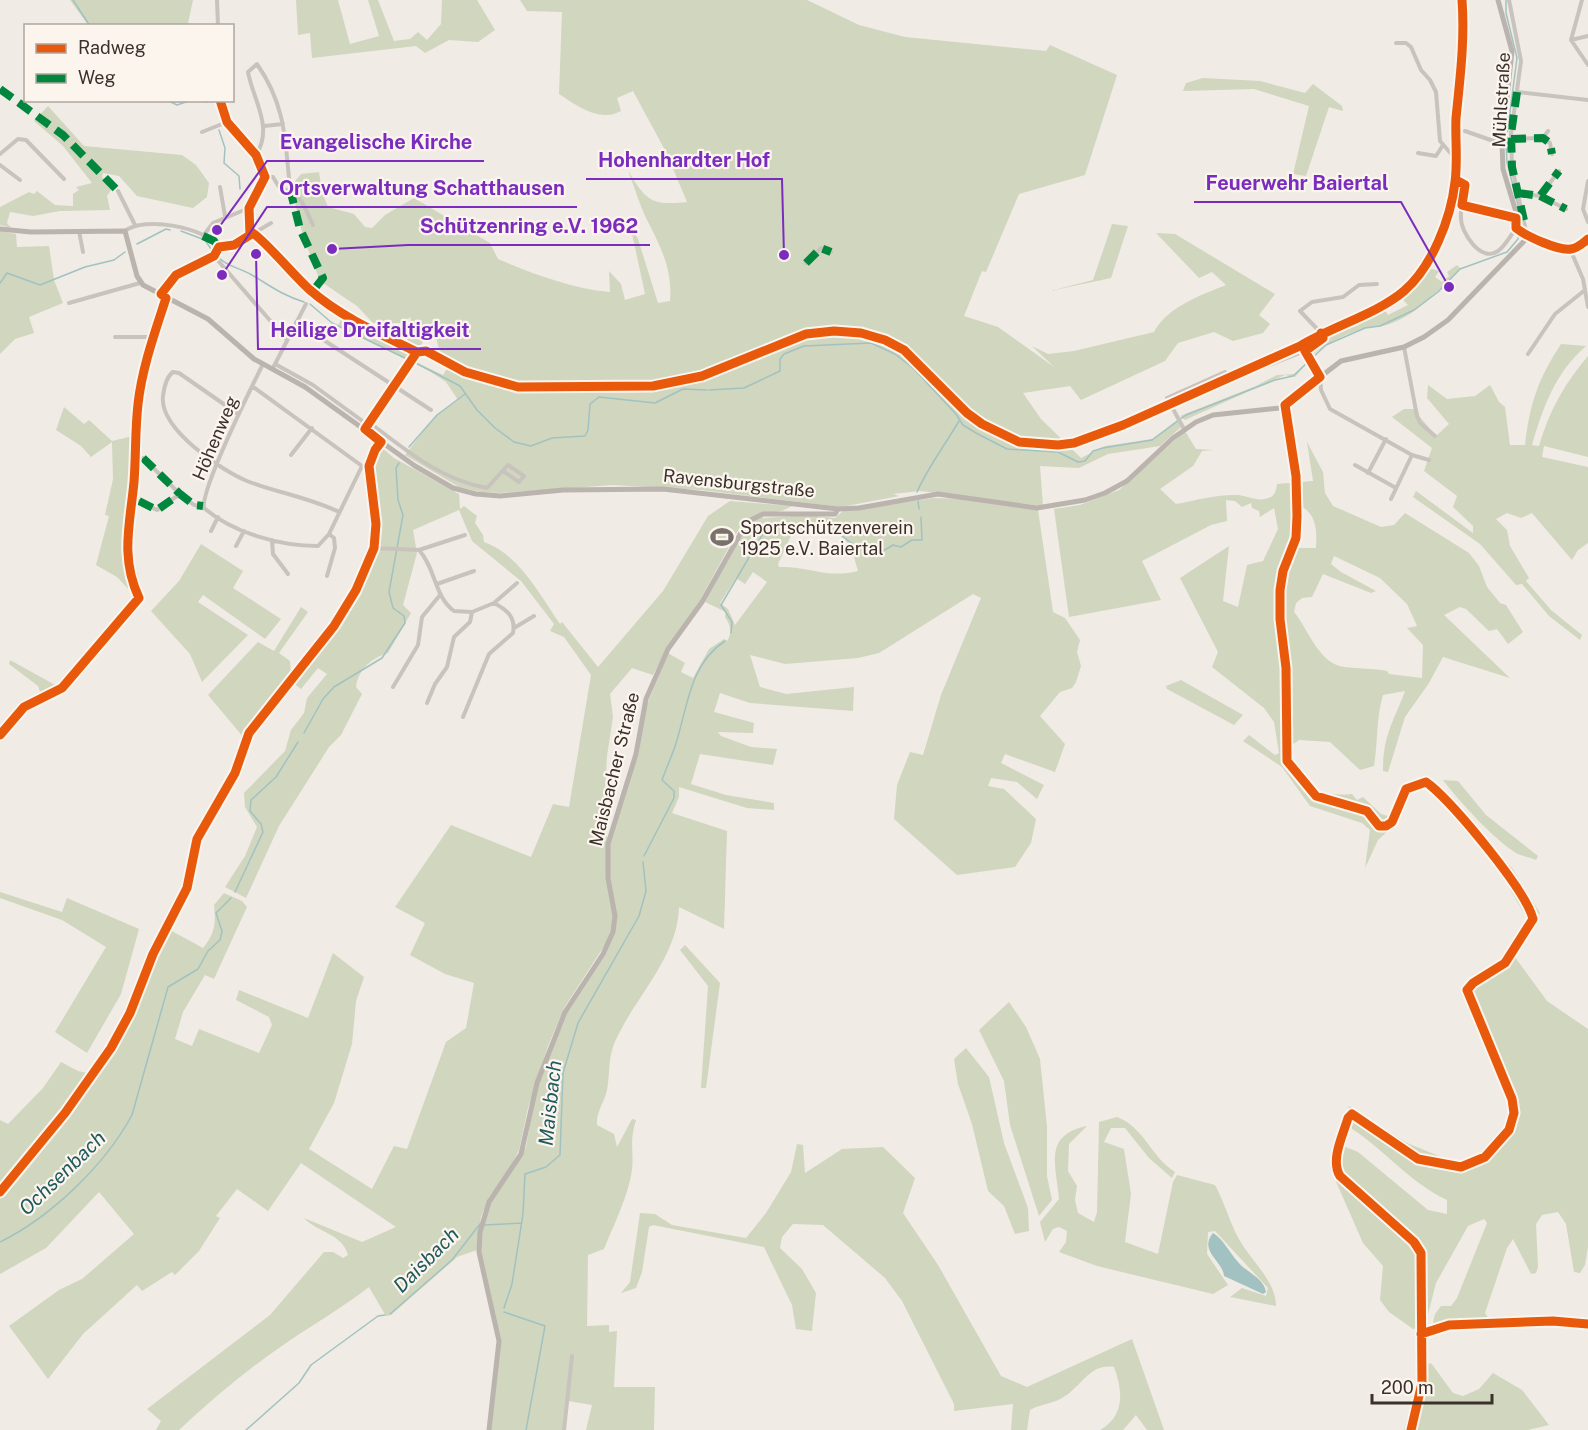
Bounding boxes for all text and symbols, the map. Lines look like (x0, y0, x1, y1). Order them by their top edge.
legend (24, 24, 234, 102)
text: Radweg (78, 37, 146, 58)
street label: Mühlstraße (1488, 52, 1514, 148)
text: Weg (78, 67, 116, 88)
callout: Evangelische Kirche (267, 123, 484, 161)
text: Evangelische Kirche (280, 130, 472, 154)
callout: Hohenhardter Hof (586, 141, 782, 179)
text: Hohenhardter Hof (598, 148, 770, 172)
callout: Feuerwehr Baiertal (1194, 164, 1401, 202)
callout: Ortsverwaltung Schatthausen (267, 169, 577, 207)
text: Feuerwehr Baiertal (1205, 171, 1389, 195)
text: Ortsverwaltung Schatthausen (279, 176, 565, 200)
callout: Schützenring e.V. 1962 (408, 207, 650, 245)
text: Schützenring e.V. 1962 (420, 214, 638, 238)
callout: Heilige Dreifaltigkeit (258, 311, 481, 349)
text: Heilige Dreifaltigkeit (270, 318, 470, 342)
street label: Höhenweg (188, 393, 242, 483)
street label: Ravensburgstraße (662, 465, 816, 501)
place label: Sportschützenverein 1925 e.V. Baiertal (740, 517, 913, 559)
sports icon: Sportschützenverein 1925 e.V. Baiertal (709, 524, 735, 550)
street label: Maisbacher Straße (585, 690, 643, 848)
water label: Maisbach (534, 1059, 566, 1147)
water label: Ochsenbach (14, 1126, 110, 1220)
water label: Daisbach (388, 1222, 464, 1298)
scale bar (1372, 1367, 1492, 1405)
text: 200 m (1381, 1377, 1434, 1398)

